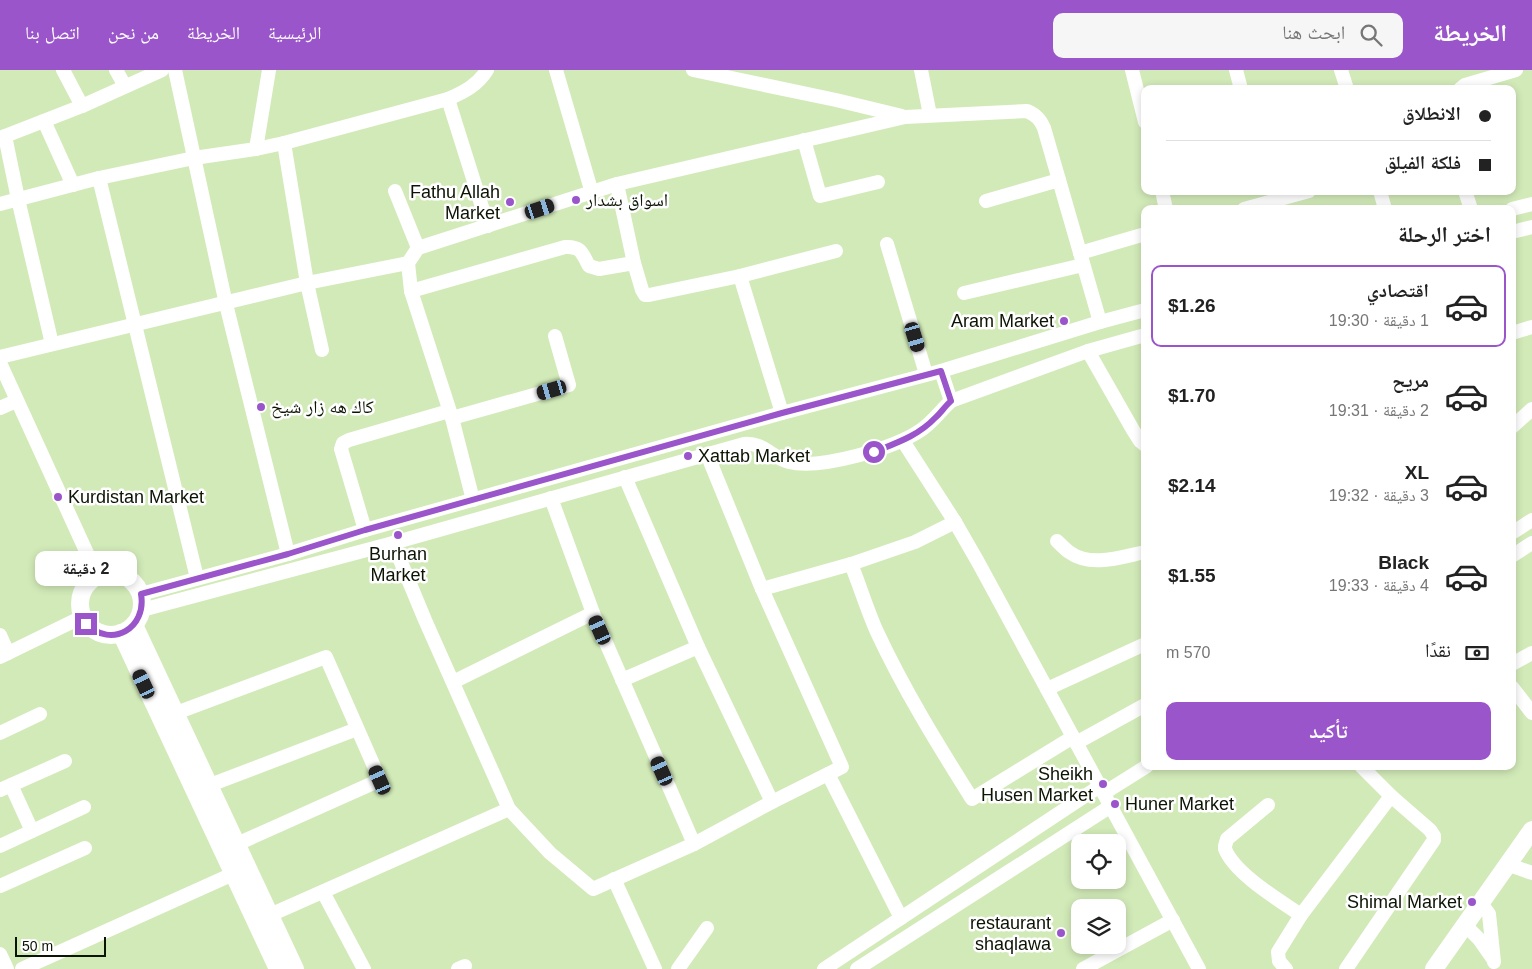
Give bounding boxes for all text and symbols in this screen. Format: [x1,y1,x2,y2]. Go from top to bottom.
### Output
search box [1053,13,1403,58]
text: الخريطة [1433,19,1507,46]
icon: search [1357,21,1385,49]
text: ابحث هنا [1282,22,1345,43]
text: اتصل بنا [25,23,80,43]
text: من نحن [108,23,159,43]
text: الخريطة [187,23,240,43]
text: الرئيسية [268,23,321,43]
text: الانطلاق [1402,103,1461,124]
text: فلكة الفيلق [1384,152,1461,173]
place label: Fathu Allah Market [410,182,500,223]
place label: اسواق بشدار [585,190,668,211]
marker: اسواق بشدار [570,194,582,206]
marker: Fathu Allah Market [504,196,516,208]
car [523,197,556,221]
text: اختر الرحلة [1398,222,1491,247]
text: اقتصادي [1367,280,1429,301]
icon: car [1444,284,1489,329]
text: $1.26 [1168,295,1216,316]
place label: Aram Market [951,311,1054,331]
text: 1 دقيقة · 19:30 [1329,312,1429,329]
marker: Aram Market [1058,315,1070,327]
car [903,320,926,354]
text: مريح [1392,370,1429,391]
icon: car [1444,374,1489,419]
car [535,379,568,401]
text: $1.70 [1168,385,1216,406]
place label: كاك هه زار شيخ [271,397,374,419]
marker: كاك هه زار شيخ [255,401,267,413]
text: 2 دقيقة · 19:31 [1329,402,1429,419]
route start [863,441,885,463]
place label: Xattab Market [698,446,810,466]
marker: Xattab Market [682,450,694,462]
text: XL [1405,462,1429,483]
icon: car [1444,464,1489,509]
text: $2.14 [1168,475,1216,496]
place label: Kurdistan Market [68,487,204,507]
text: 3 دقيقة · 19:32 [1329,487,1429,504]
marker: Kurdistan Market [52,491,64,503]
marker: Burhan Market [392,529,404,541]
place label: Burhan Market [369,544,427,585]
callout: 2 دقيقة [35,552,137,586]
text: Black [1378,552,1429,573]
icon: car [1444,554,1489,599]
text: 2 دقيقة [63,560,109,577]
text: $1.55 [1168,565,1216,586]
text: 4 دقيقة · 19:33 [1329,577,1429,594]
route end [75,613,97,635]
car [587,613,612,647]
icon: cash [1463,639,1491,667]
text: نقدًا [1425,640,1451,661]
text: 570 m [1166,644,1210,661]
car [130,667,157,701]
button: تأكيد [1166,702,1491,760]
car [649,754,674,788]
car [367,763,392,797]
place label: Sheikh Husen Market [981,764,1093,805]
marker: Sheikh Husen Market [1097,778,1109,790]
place label: Huner Market [1125,794,1234,814]
marker: Huner Market [1109,798,1121,810]
map controls [1071,834,1126,954]
button: locate [1071,834,1126,889]
place label: Shimal Market [1347,892,1462,912]
marker: Shimal Market [1466,896,1478,908]
button: layers [1071,899,1126,954]
place label: restaurant shaqlawa [970,913,1052,954]
marker: restaurant shaqlawa [1055,927,1067,939]
scale bar [15,934,106,957]
text: 50 m [22,938,53,954]

